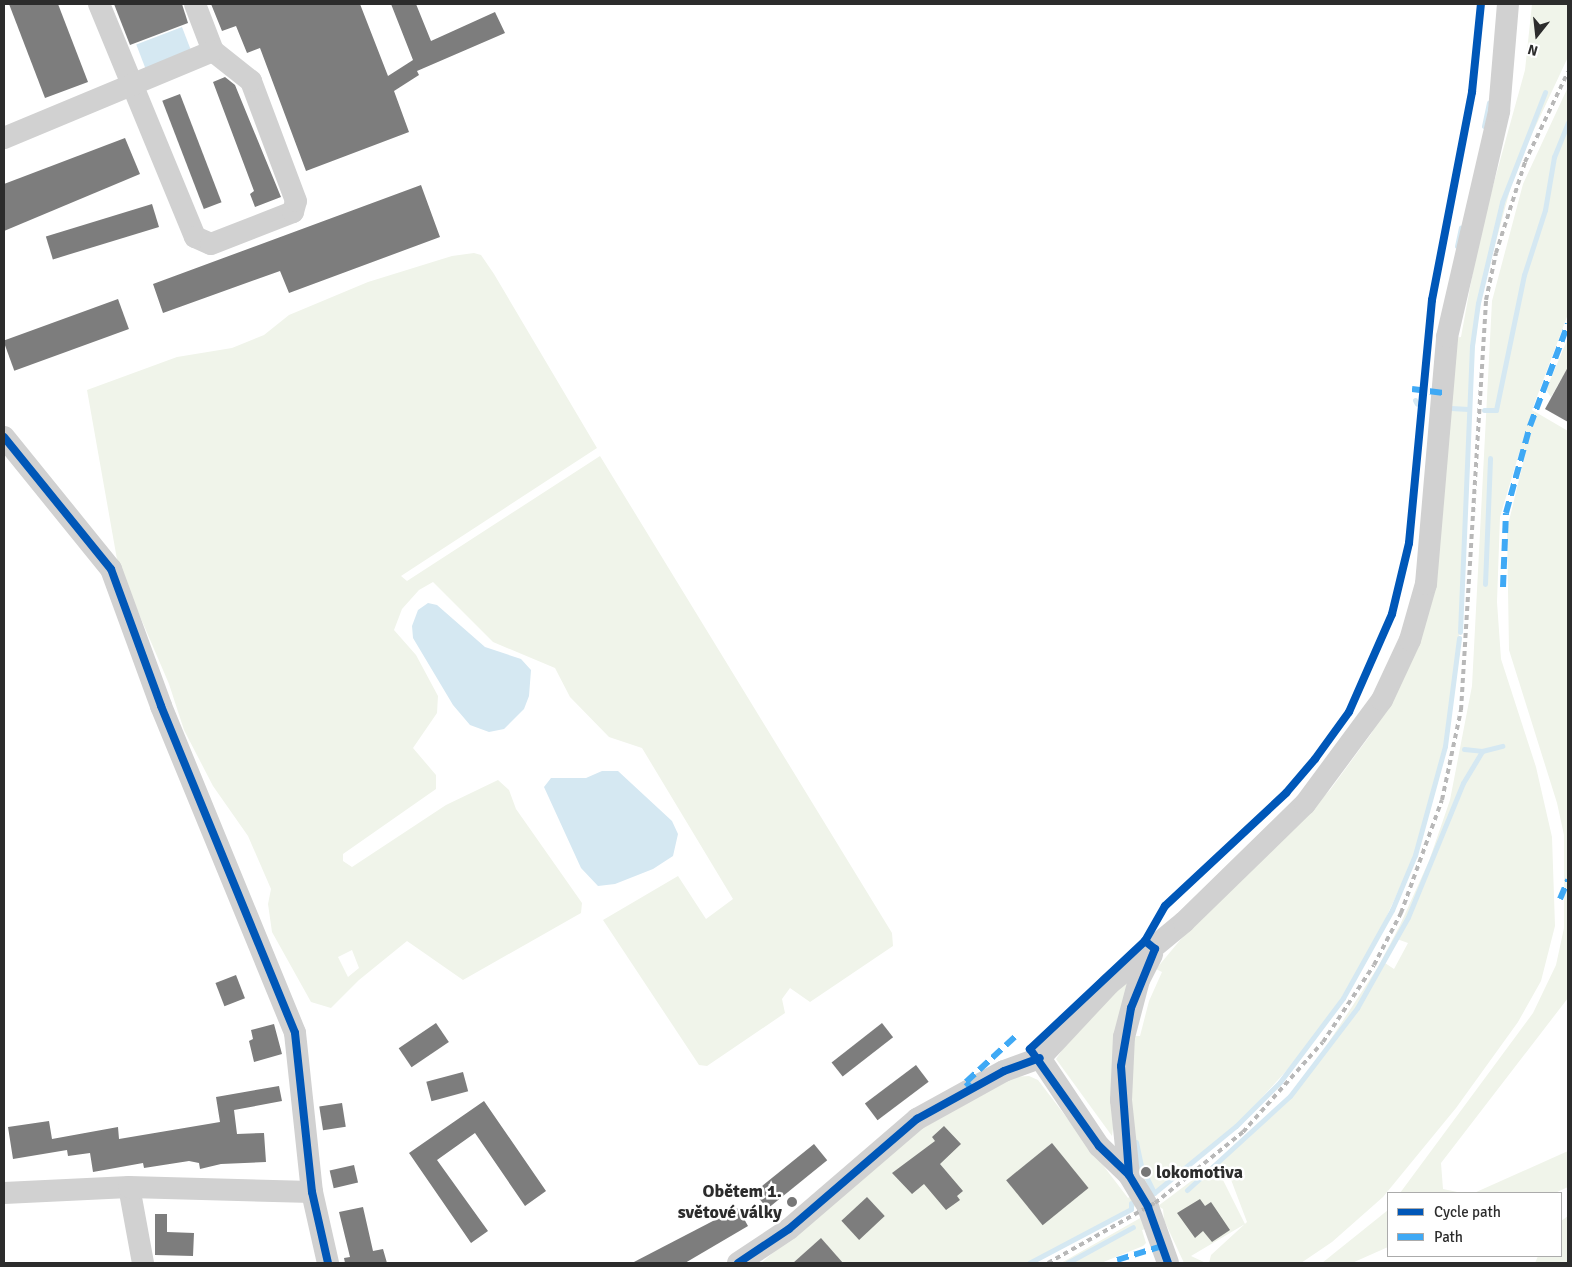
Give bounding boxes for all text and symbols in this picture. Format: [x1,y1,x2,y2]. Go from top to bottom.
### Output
north arrow [1512,10,1562,60]
text: N [1526,40,1540,59]
place label: lokomotiva [1156,1161,1243,1183]
marker: lokomotiva [1140,1166,1152,1178]
place label: Obětem 1. světové války [678,1181,782,1224]
legend [1387,1192,1562,1257]
marker: Obětem 1. světové války [786,1196,798,1208]
text: Cycle path [1434,1203,1501,1221]
text: Path [1434,1228,1463,1246]

